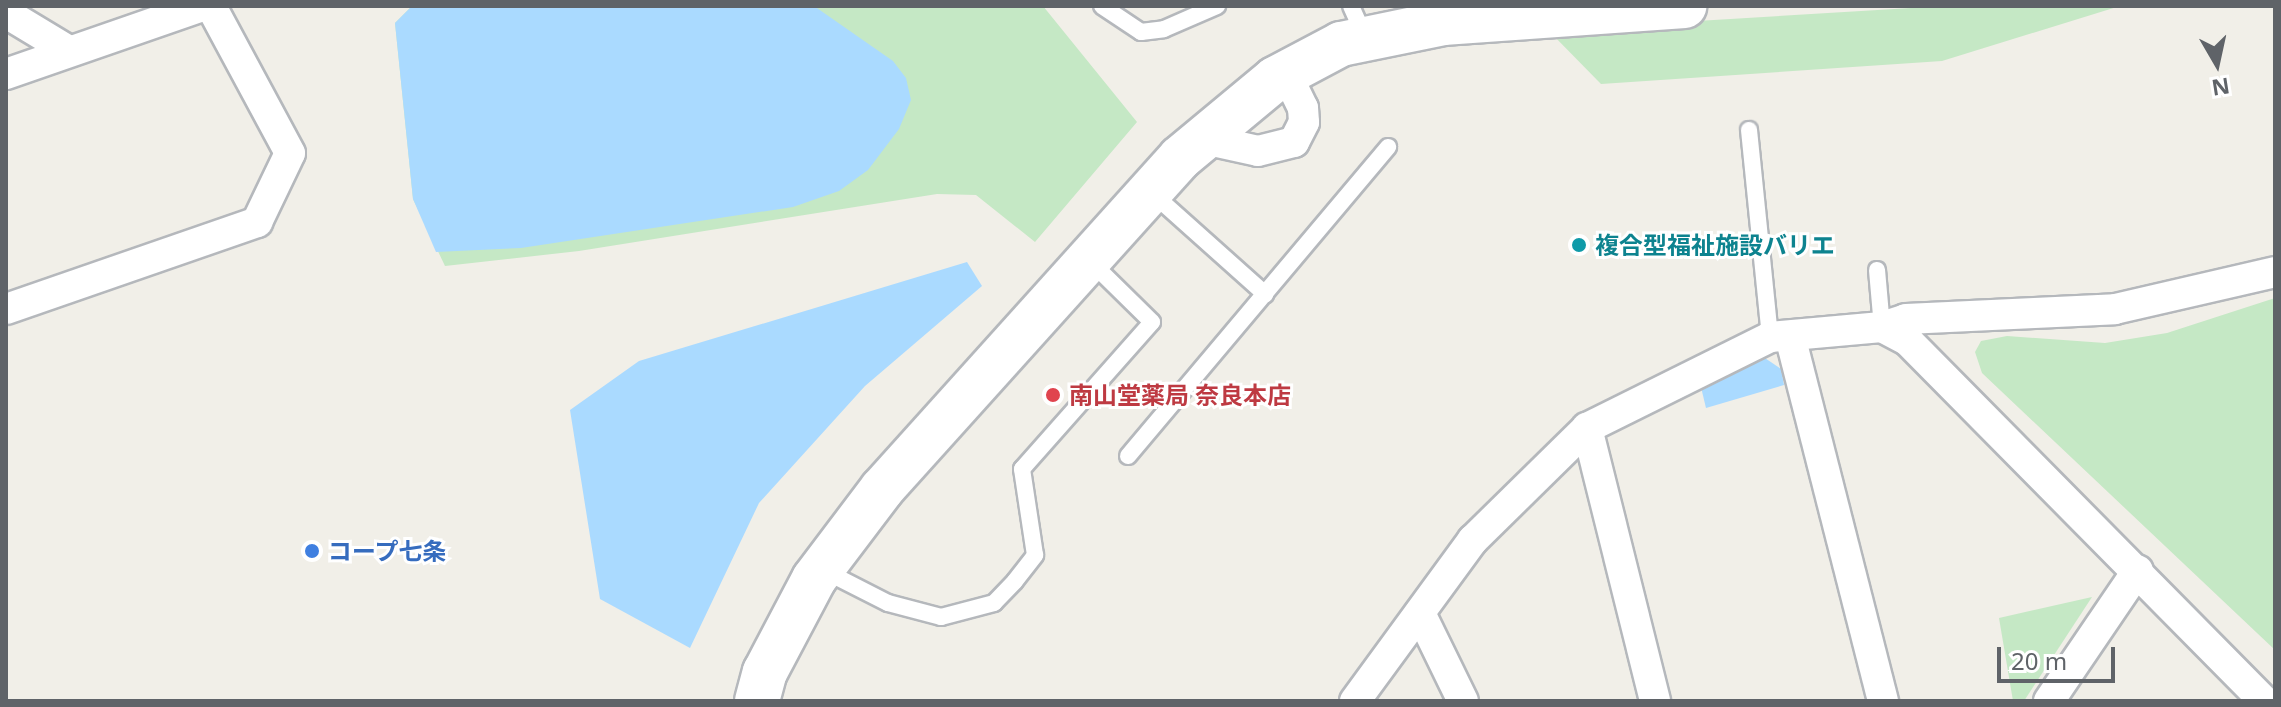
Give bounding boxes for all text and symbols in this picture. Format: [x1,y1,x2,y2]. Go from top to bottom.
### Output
north arrow [2177,24,2257,104]
text: N [2210,71,2232,104]
place label: 複合型福祉施設バリエ [1595,231,1835,259]
marker: 複合型福祉施設バリエ [1570,236,1588,254]
place label: 南山堂薬局 奈良本店 [1069,381,1291,409]
marker: 南山堂薬局 奈良本店 [1044,386,1062,404]
place label: コープ七条 [328,537,448,565]
marker: コープ七条 [303,542,321,560]
scale bar [2001,631,2119,681]
text: 20 m [2011,644,2067,677]

